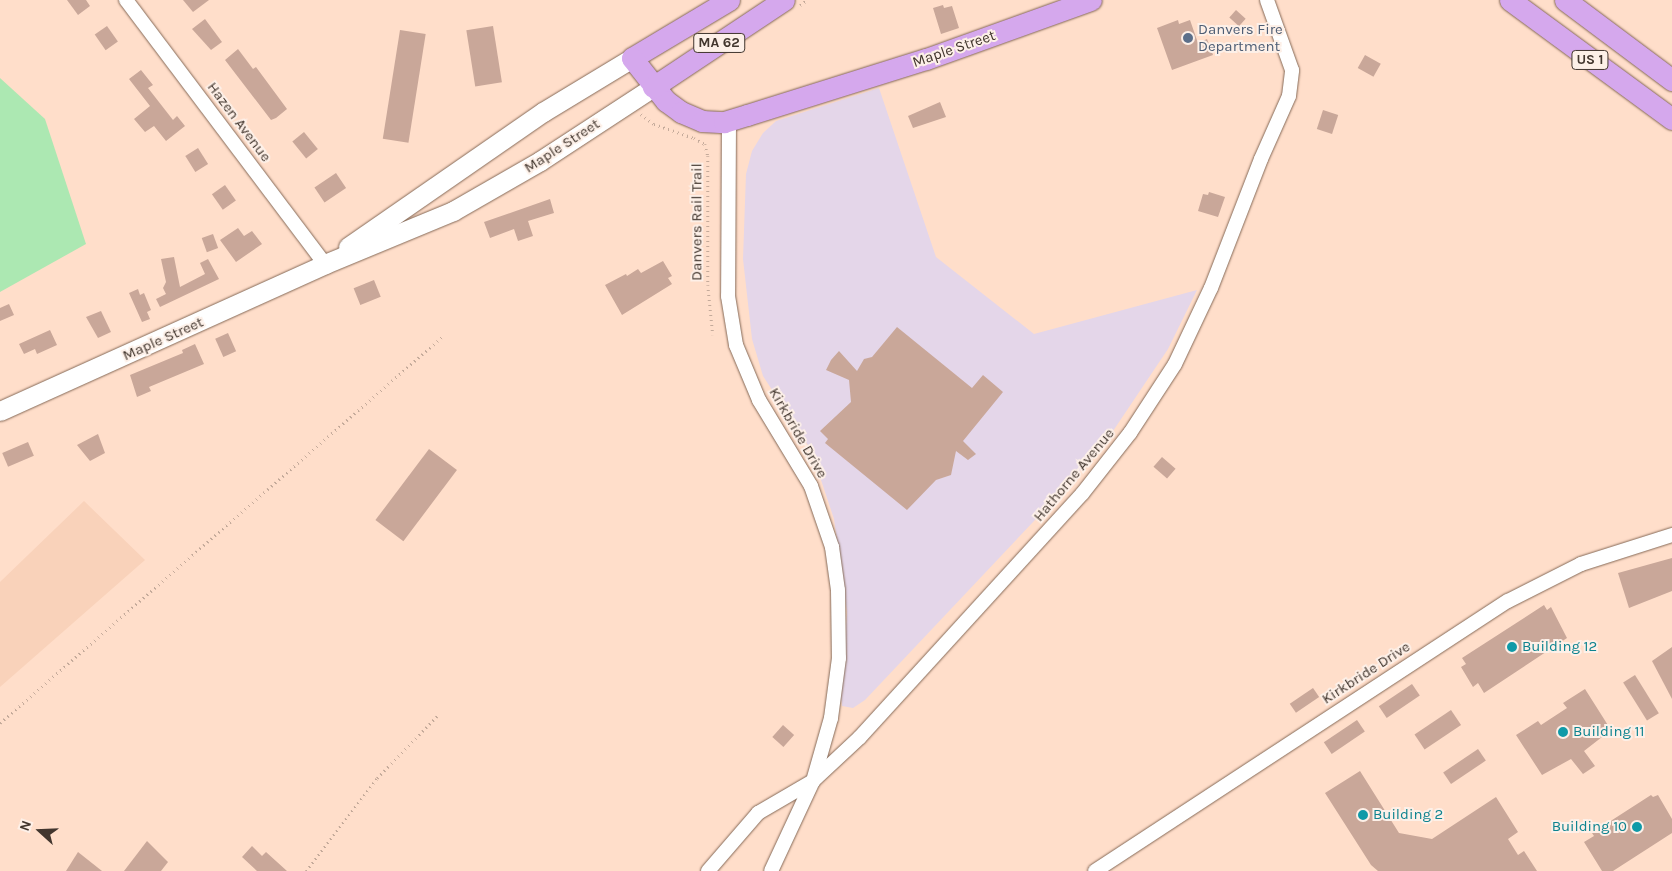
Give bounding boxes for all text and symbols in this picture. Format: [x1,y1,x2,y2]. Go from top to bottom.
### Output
place label: Danvers Fire Department [1198,20,1283,55]
street label: Maple Street [910,26,998,72]
road number: MA 62 [693,32,745,54]
marker: Danvers Fire Department [1182,32,1194,44]
road number: US 1 [1571,48,1609,72]
street label: Hazen Avenue [203,79,275,165]
street label: Maple Street [521,115,603,177]
street label: Danvers Rail Trail [688,163,706,281]
street label: Maple Street [120,313,206,365]
street label: Kirkbride Drive [765,385,831,481]
street label: Hathorne Avenue [1030,425,1118,525]
street label: Kirkbride Drive [1319,638,1413,708]
place label: Building 12 [1522,638,1597,656]
marker: Building 12 [1506,641,1518,653]
place label: Building 11 [1573,723,1644,741]
marker: Building 11 [1557,726,1569,738]
north arrow [15,806,65,856]
place label: Building 2 [1373,806,1443,824]
marker: Building 2 [1357,809,1369,821]
text: N [16,818,35,833]
place label: Building 10 [1552,818,1627,836]
marker: Building 10 [1631,821,1643,833]

